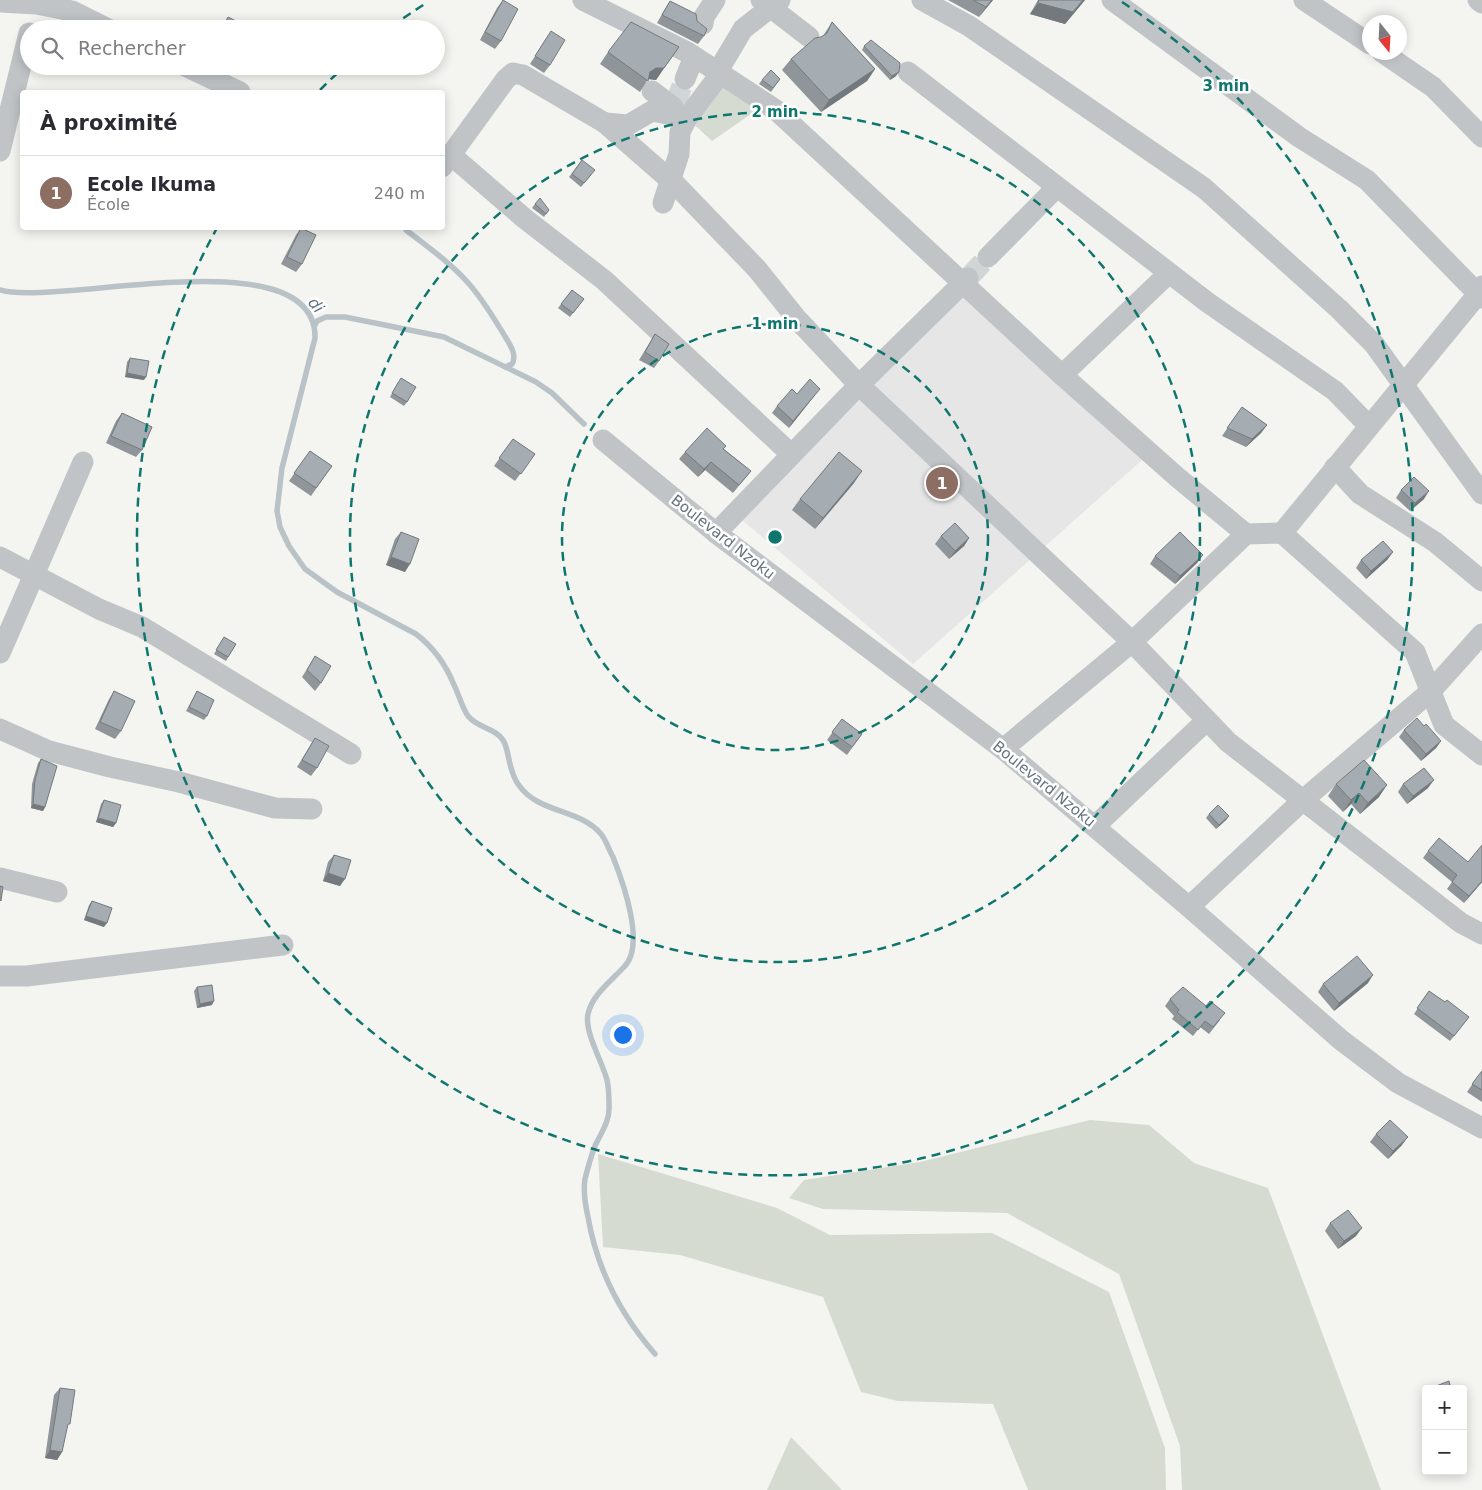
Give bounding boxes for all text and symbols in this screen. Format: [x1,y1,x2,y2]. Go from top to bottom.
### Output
north arrow [1362,15,1407,60]
search box [20,20,445,75]
icon: search [38,34,66,62]
text: Rechercher [78,37,186,59]
text: 3 min [1202,77,1250,95]
text: 2 min [751,103,799,121]
text: À proximité [40,111,177,135]
text: Ecole Ikuma [87,173,216,195]
text: 1 [50,184,62,203]
text: 240 m [374,184,425,203]
text: École [87,195,130,214]
water label: di [304,293,328,317]
text: 1 min [751,315,799,333]
pin: 1 [926,464,958,502]
street label: Boulevard Nzoku [668,491,778,583]
centre of rings [766,528,784,546]
street label: Boulevard Nzoku [989,737,1099,831]
your location [610,1022,636,1048]
map controls [1422,1385,1467,1475]
button: + [1422,1385,1467,1430]
button: − [1422,1430,1467,1475]

